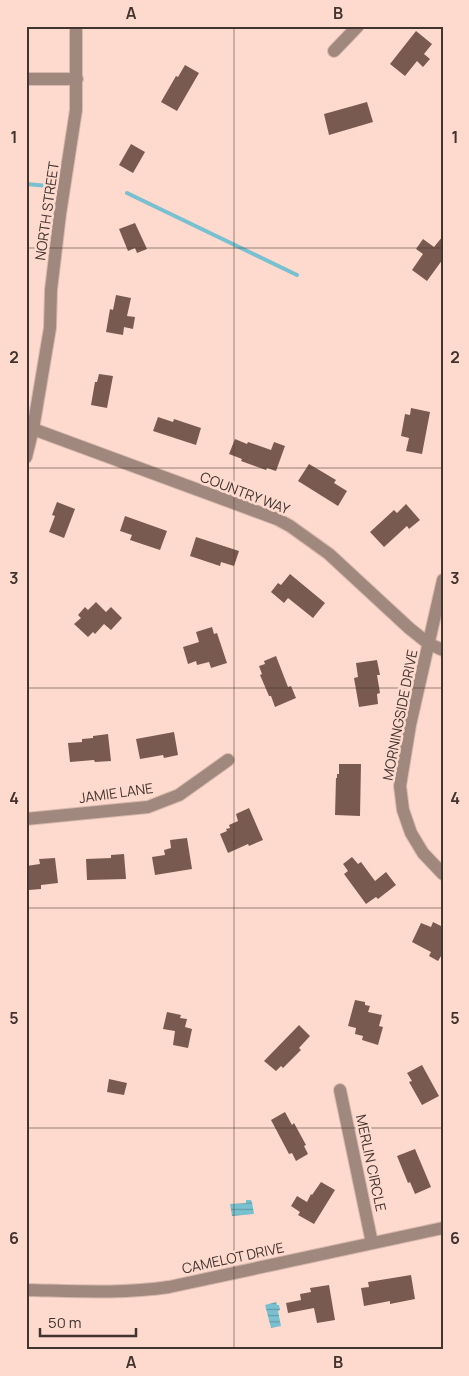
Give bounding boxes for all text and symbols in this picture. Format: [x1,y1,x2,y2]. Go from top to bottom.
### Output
text: A [126,2,137,24]
text: B [333,2,343,24]
text: 1 [10,126,18,148]
text: 1 [451,126,459,148]
street label: NORTH STREET [30,160,63,261]
text: 2 [9,346,19,368]
text: 2 [450,346,460,368]
street label: COUNTRY WAY [198,467,293,518]
text: 3 [9,567,19,589]
text: 3 [450,567,460,589]
street label: MORNINGSIDE DRIVE [377,648,422,782]
street label: JAMIE LANE [78,778,154,807]
text: 4 [9,787,19,809]
text: 4 [450,787,460,809]
text: 5 [9,1007,19,1029]
text: 5 [450,1007,460,1029]
street label: MERLIN CIRCLE [352,1113,391,1213]
text: 6 [9,1227,19,1249]
text: 6 [450,1227,460,1249]
street label: CAMELOT DRIVE [180,1237,286,1278]
scale bar [40,1306,136,1338]
text: 50 m [48,1312,82,1333]
text: A [126,1351,137,1373]
text: B [333,1351,343,1373]

